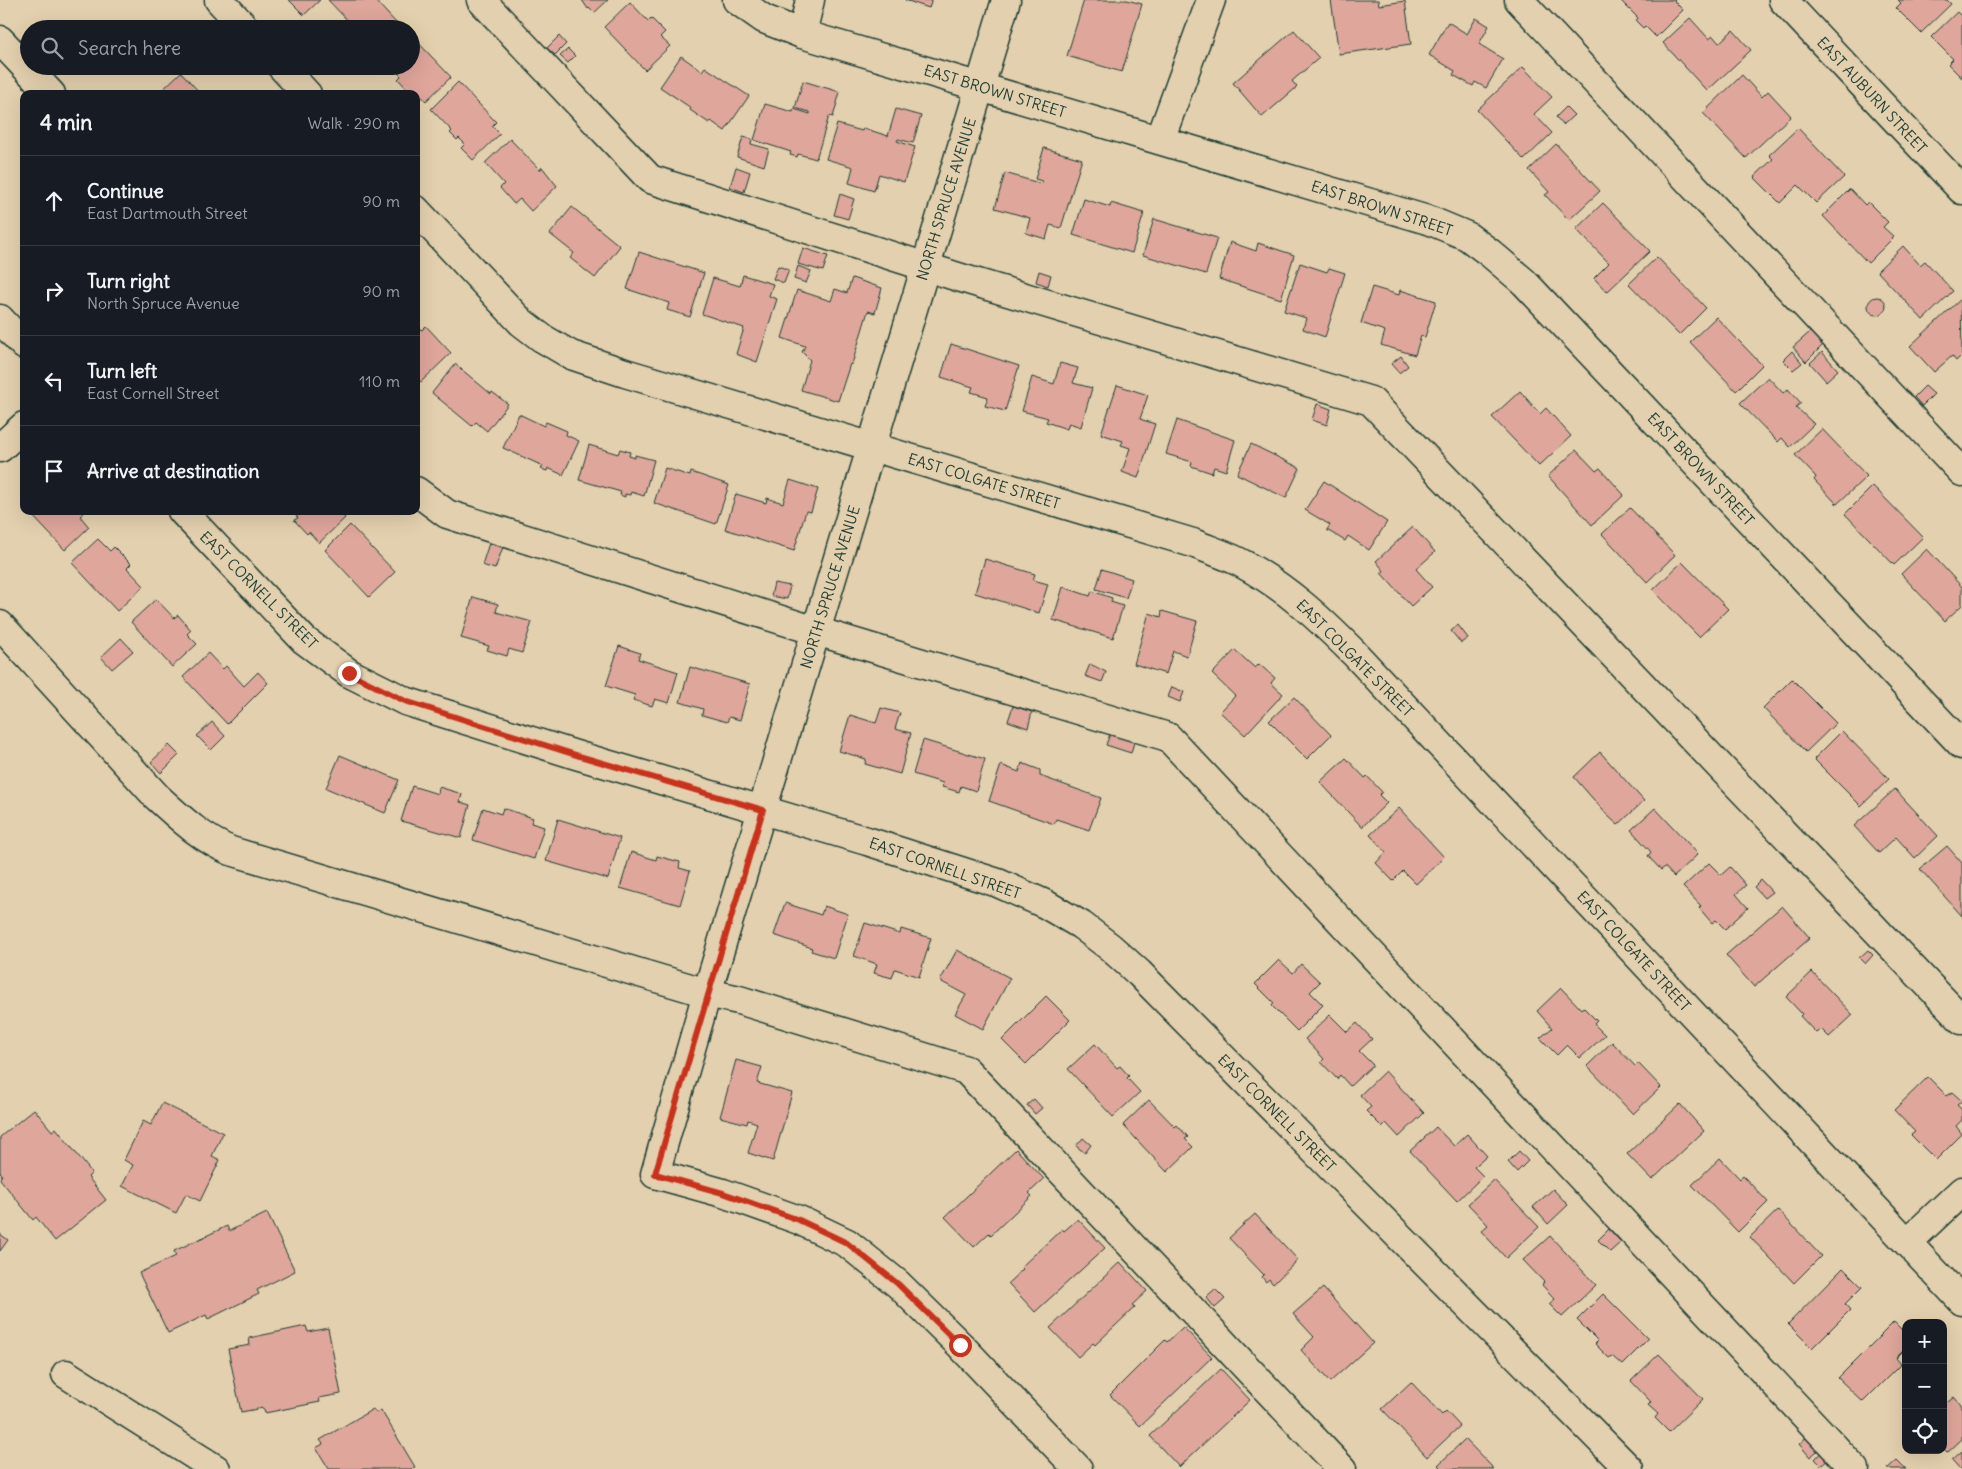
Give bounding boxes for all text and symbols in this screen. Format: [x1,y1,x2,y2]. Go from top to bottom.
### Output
search box [20,20,420,75]
street label: EAST AUBURN STREET [1813,33,1931,157]
icon: search [38,34,66,62]
text: Search here [78,36,181,60]
street label: EAST BROWN STREET [922,60,1069,122]
text: 4 min [40,109,92,136]
text: Walk · 290 m [308,113,400,133]
street label: NORTH SPRUCE AVENUE [912,115,980,283]
street label: EAST BROWN STREET [1309,176,1455,240]
text: Continue [87,179,164,203]
icon: ahead [40,187,68,215]
text: 90 m [362,191,400,211]
text: East Dartmouth Street [87,203,248,223]
text: Turn right [87,269,170,293]
icon: right [40,277,68,305]
text: 90 m [362,281,400,301]
text: North Spruce Avenue [87,293,240,313]
text: Turn left [87,359,157,383]
icon: left [40,367,68,395]
text: 110 m [359,371,400,391]
text: East Cornell Street [87,383,219,403]
street label: EAST BROWN STREET [1644,408,1758,530]
street label: EAST COLGATE STREET [906,449,1063,513]
icon: arrive [40,457,68,485]
text: Arrive at destination [87,459,260,483]
street label: NORTH SPRUCE AVENUE [796,503,864,671]
street label: EAST CORNELL STREET [196,527,322,653]
street label: EAST COLGATE STREET [1292,595,1418,721]
route end [338,662,361,685]
street label: EAST CORNELL STREET [867,833,1023,903]
street label: EAST COLGATE STREET [1573,887,1695,1015]
street label: EAST CORNELL STREET [1214,1050,1340,1176]
map controls [1902,1319,1947,1454]
button: + [1902,1319,1947,1364]
route start [949,1334,972,1357]
button: − [1902,1364,1947,1409]
button: locate [1902,1409,1947,1454]

